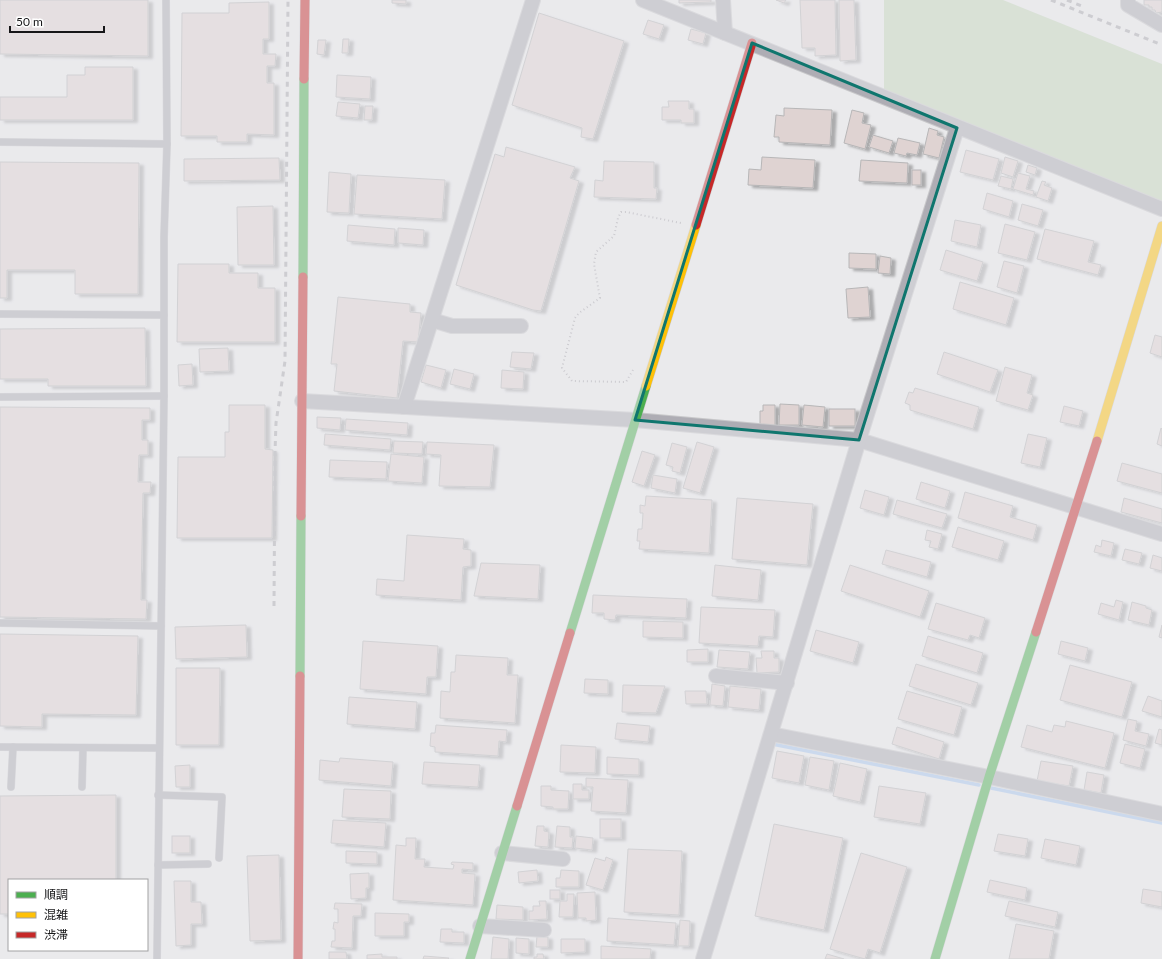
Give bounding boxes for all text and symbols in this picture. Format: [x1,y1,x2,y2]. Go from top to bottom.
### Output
scale bar [10,8,104,34]
text: 50 m [16,14,43,29]
legend [8,879,148,951]
text: 順調 [44,887,68,902]
text: 混雑 [44,907,68,922]
text: 渋滞 [44,927,68,942]

